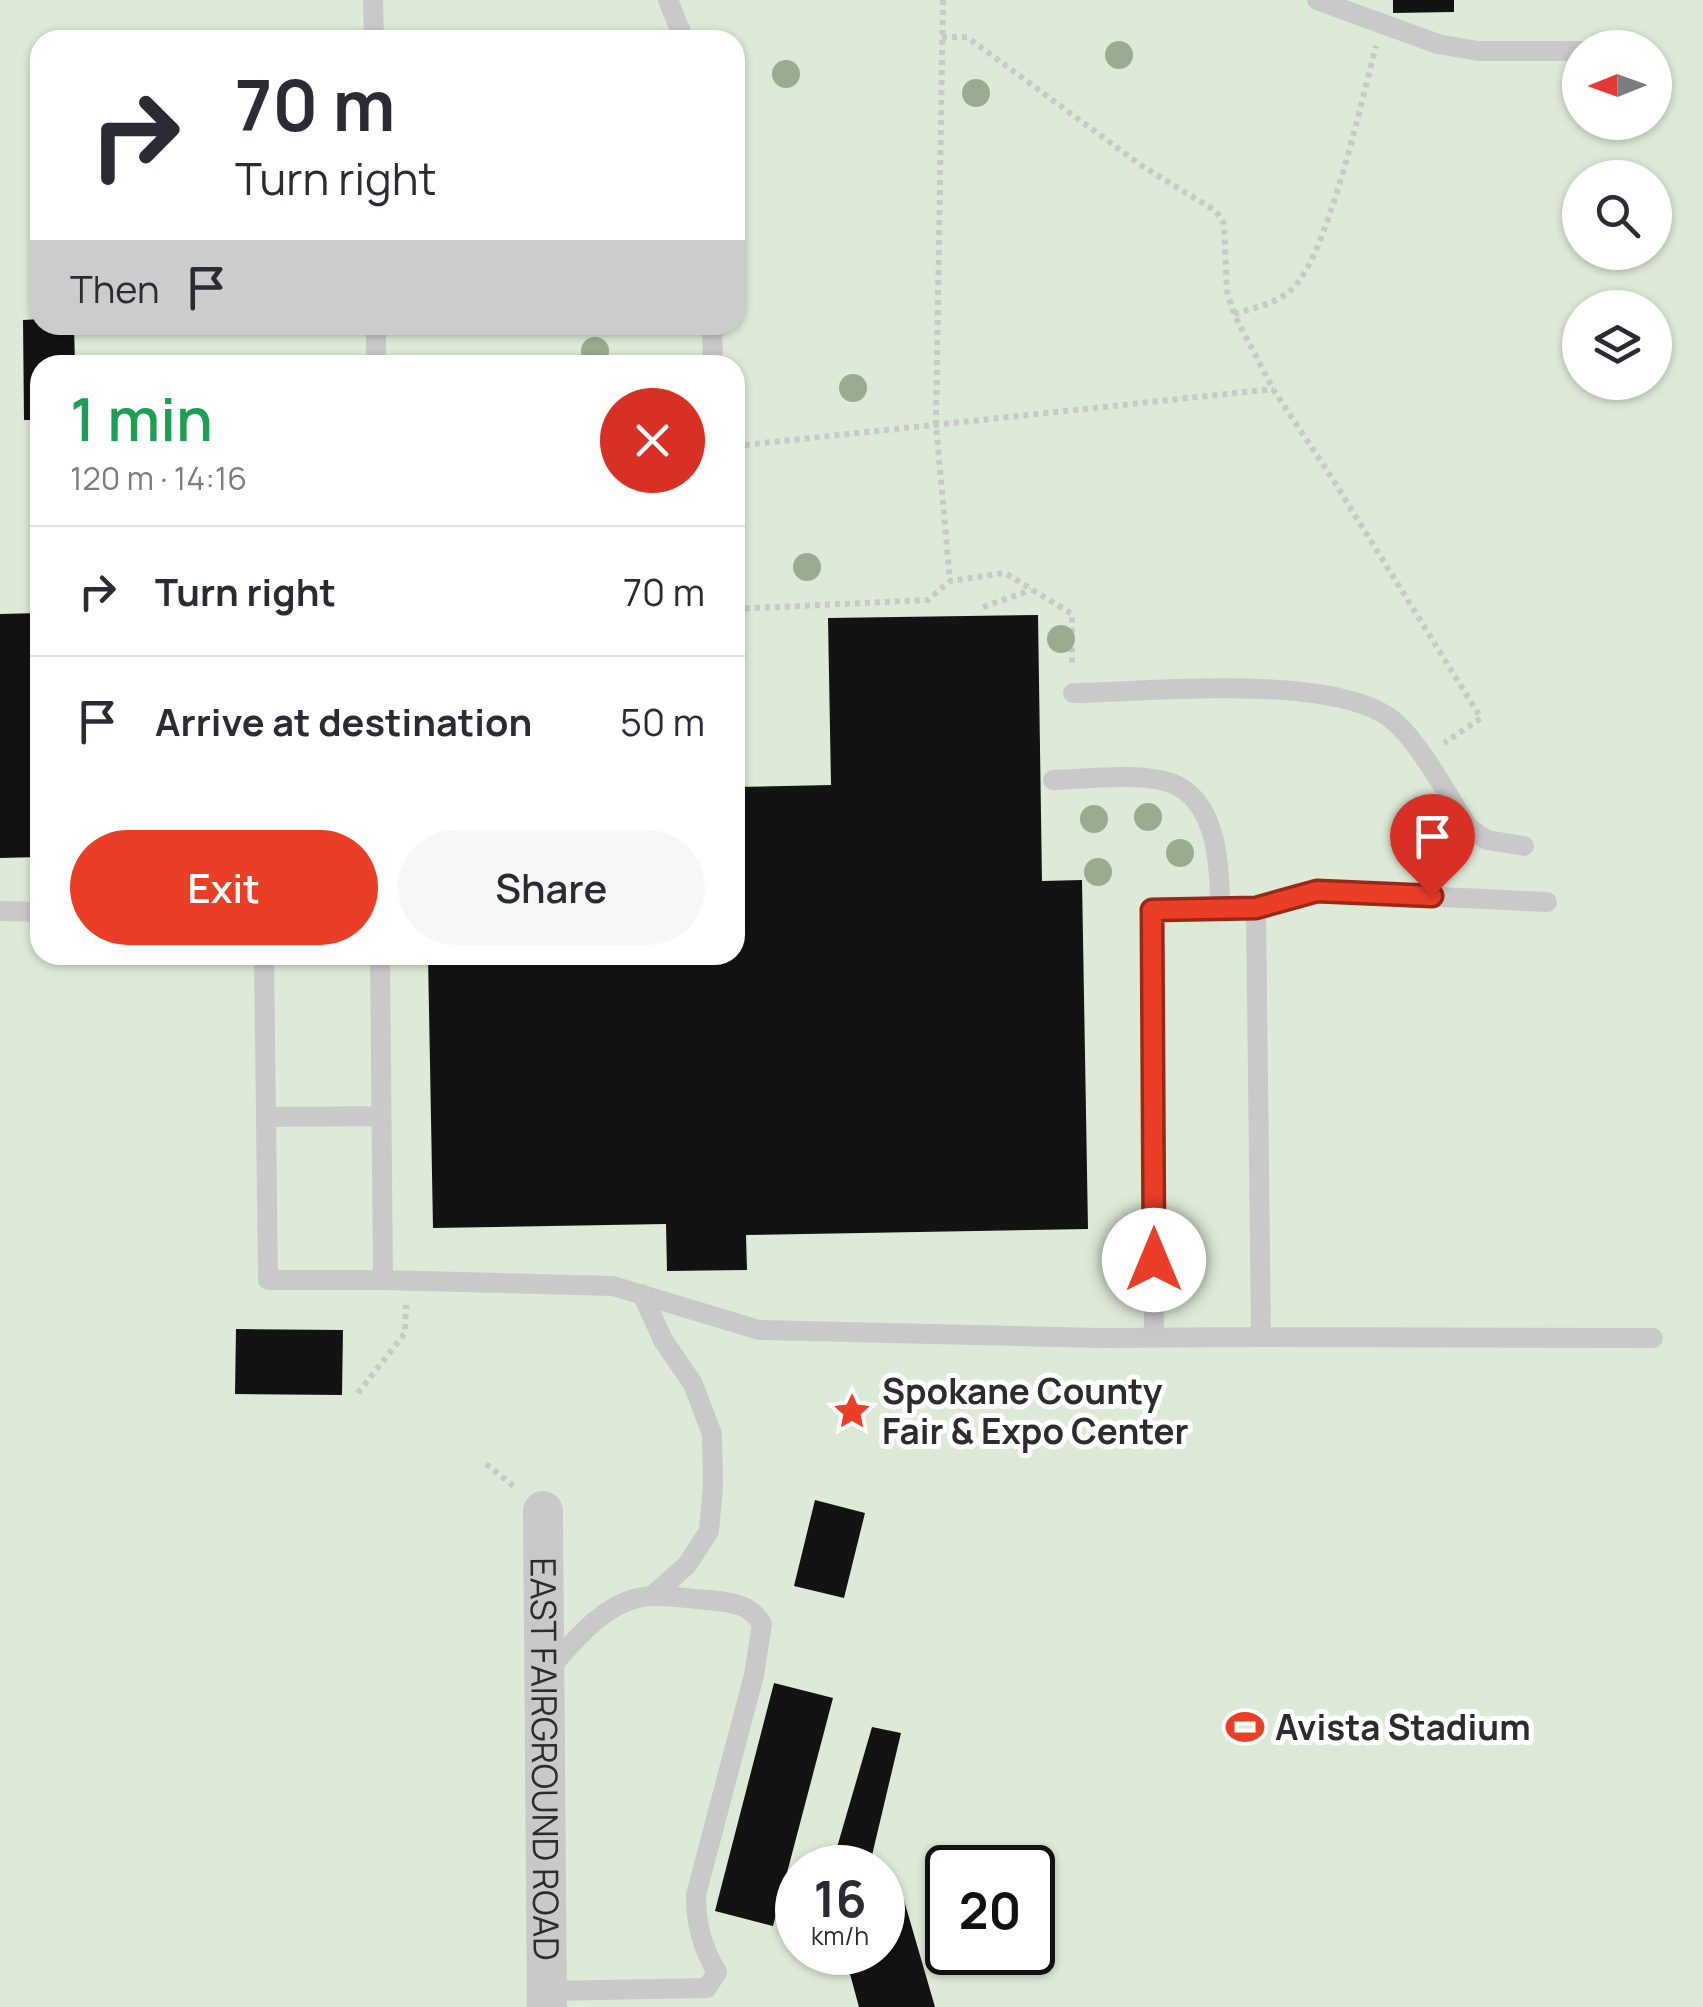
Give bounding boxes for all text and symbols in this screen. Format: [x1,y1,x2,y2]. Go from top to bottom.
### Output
north arrow [1562,30,1672,140]
map controls [1562,30,1672,400]
text: 70 m [235,56,395,152]
icon: right [70,70,200,200]
text: Turn right [235,147,436,209]
button: search [1562,160,1672,270]
icon: arrive [179,260,234,315]
text: Then [70,262,159,314]
button: layers [1562,290,1672,400]
text: 1 min [70,377,213,459]
button: close [600,388,705,493]
text: 120 m · 14:16 [70,456,247,500]
icon: right [70,564,125,619]
text: Turn right [155,565,336,617]
text: 70 m [623,565,705,617]
icon: arrive [70,694,125,749]
text: Arrive at destination [155,695,532,747]
text: 50 m [620,695,705,747]
pin [1390,794,1475,897]
icon: arrive [1405,809,1460,864]
button: Exit [70,830,378,945]
button: Share [398,830,705,945]
position arrow [1102,1208,1206,1312]
place label: Spokane County Fair & Expo Center [882,1367,1189,1455]
place icon: Spokane County Fair & Expo Center [831,1390,873,1432]
street label: EAST FAIRGROUND ROAD [519,1557,571,1961]
place label: Avista Stadium [1275,1703,1531,1751]
sports icon: Avista Stadium [1224,1706,1266,1748]
speed limit sign: 20 [925,1845,1055,1975]
text: 16 [814,1864,866,1932]
text: km/h [811,1918,869,1953]

